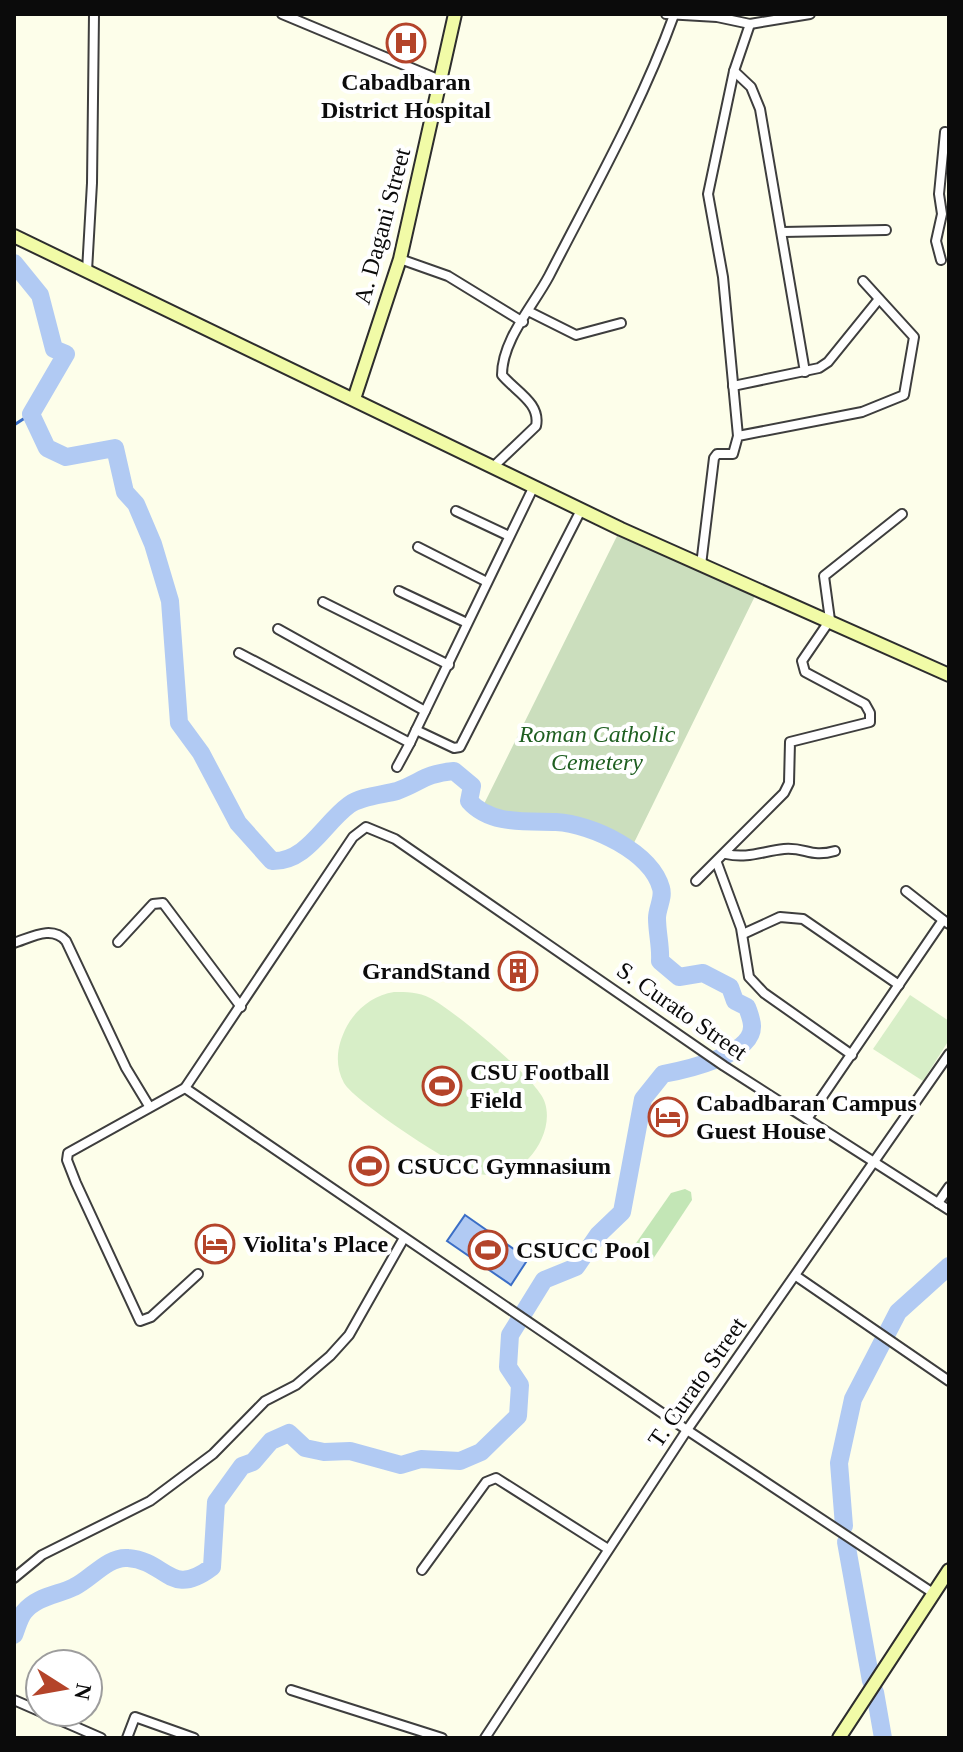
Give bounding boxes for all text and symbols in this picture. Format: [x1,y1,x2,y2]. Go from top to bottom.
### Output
hospital icon: Cabadbaran District Hospital [385,22,427,64]
place label: Cabadbaran District Hospital [321,69,491,123]
street label: A. Dagani Street [349,145,415,307]
park label: Roman Catholic Cemetery [518,721,676,775]
building icon: GrandStand [497,950,539,992]
street label: S. Curato Street [612,957,752,1066]
place label: GrandStand [362,958,491,984]
place label: CSU Football Field [470,1059,610,1113]
sports icon: CSU Football Field [421,1065,463,1107]
place label: Cabadbaran Campus Guest House [696,1090,917,1144]
hotel icon: Cabadbaran Campus Guest House [647,1096,689,1138]
sports icon: CSUCC Gymnasium [348,1145,390,1187]
place label: CSUCC Gymnasium [397,1153,611,1179]
hotel icon: Violita's Place [194,1223,236,1265]
sports icon: CSUCC Pool [467,1229,509,1271]
place label: Violita's Place [243,1231,388,1257]
place label: CSUCC Pool [516,1237,650,1263]
street label: T. Curato Street [643,1312,751,1452]
north arrow [24,1648,104,1728]
text: N [69,1682,97,1702]

